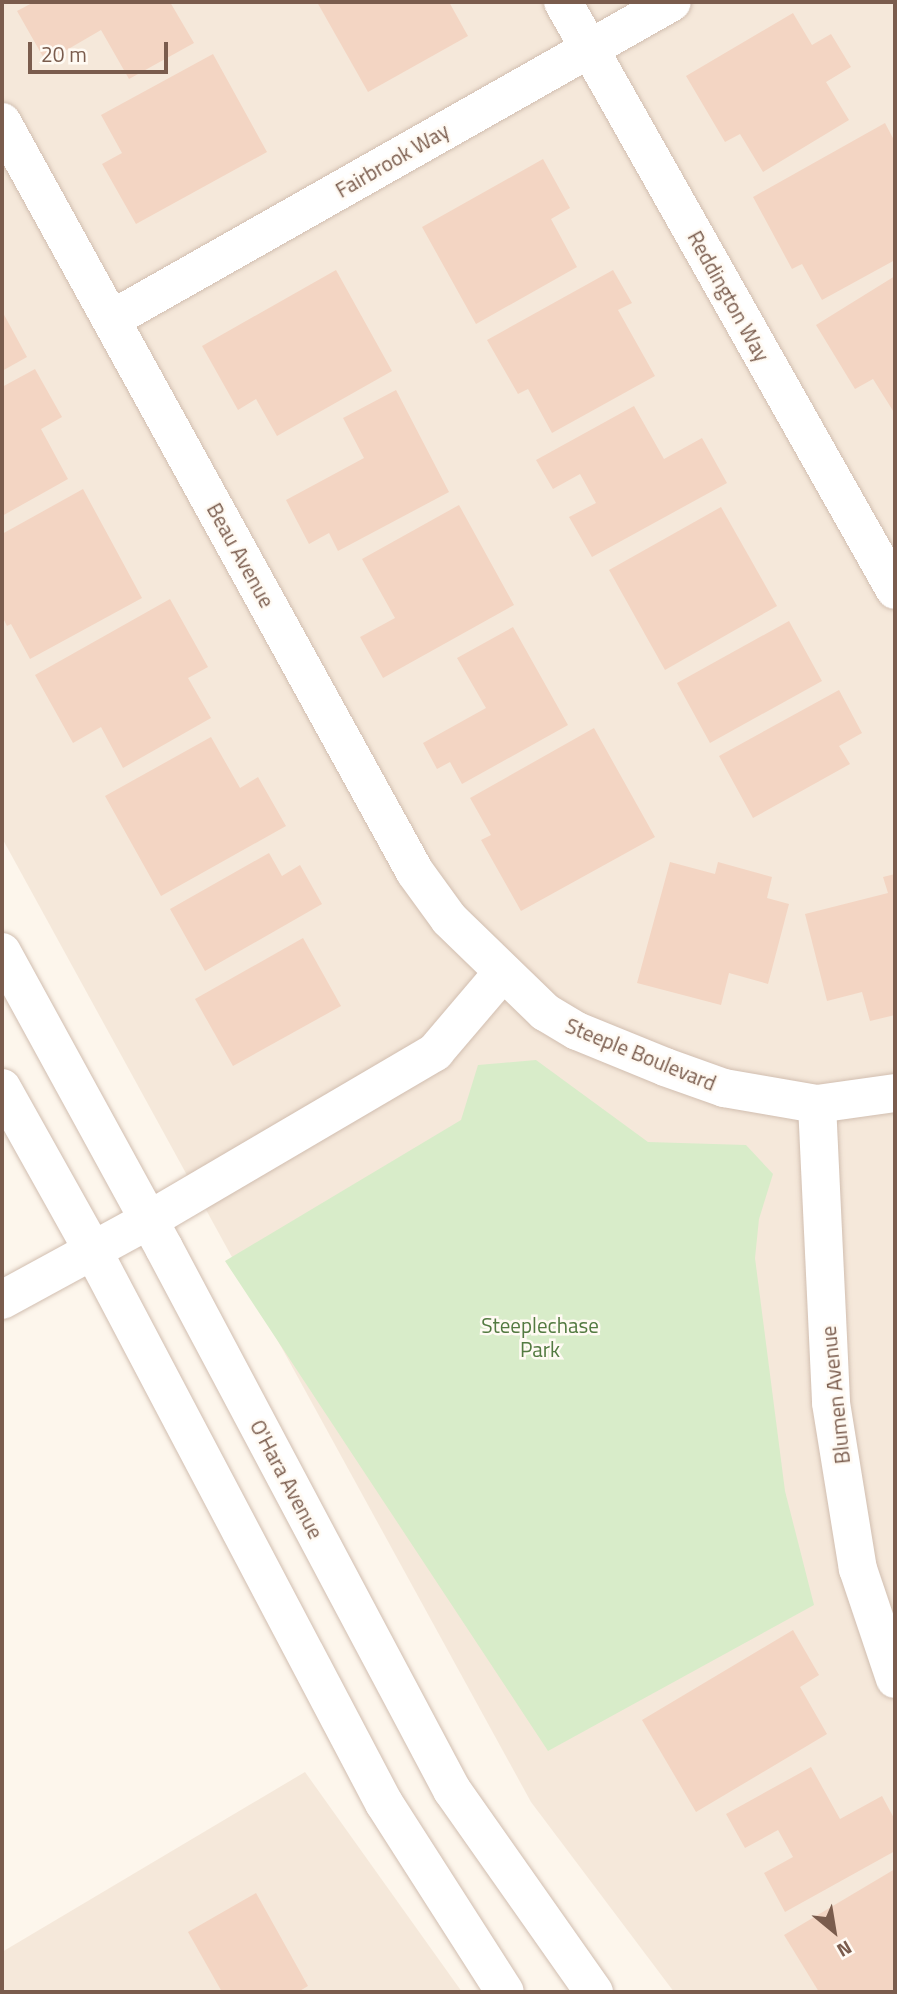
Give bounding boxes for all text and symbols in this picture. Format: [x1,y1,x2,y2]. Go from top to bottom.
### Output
scale bar [32,28,172,72]
text: 20 m [41,38,87,70]
street label: Fairbrook Way [331,117,453,203]
street label: Reddington Way [683,226,775,366]
street label: Beau Avenue [202,498,280,612]
street label: Steeple Boulevard [562,1012,720,1096]
park label: Steeplechase Park [481,1312,599,1362]
street label: Blumen Avenue [815,1325,855,1465]
street label: O'Hara Avenue [245,1415,329,1543]
north arrow [799,1896,869,1966]
text: N [832,1934,858,1965]

